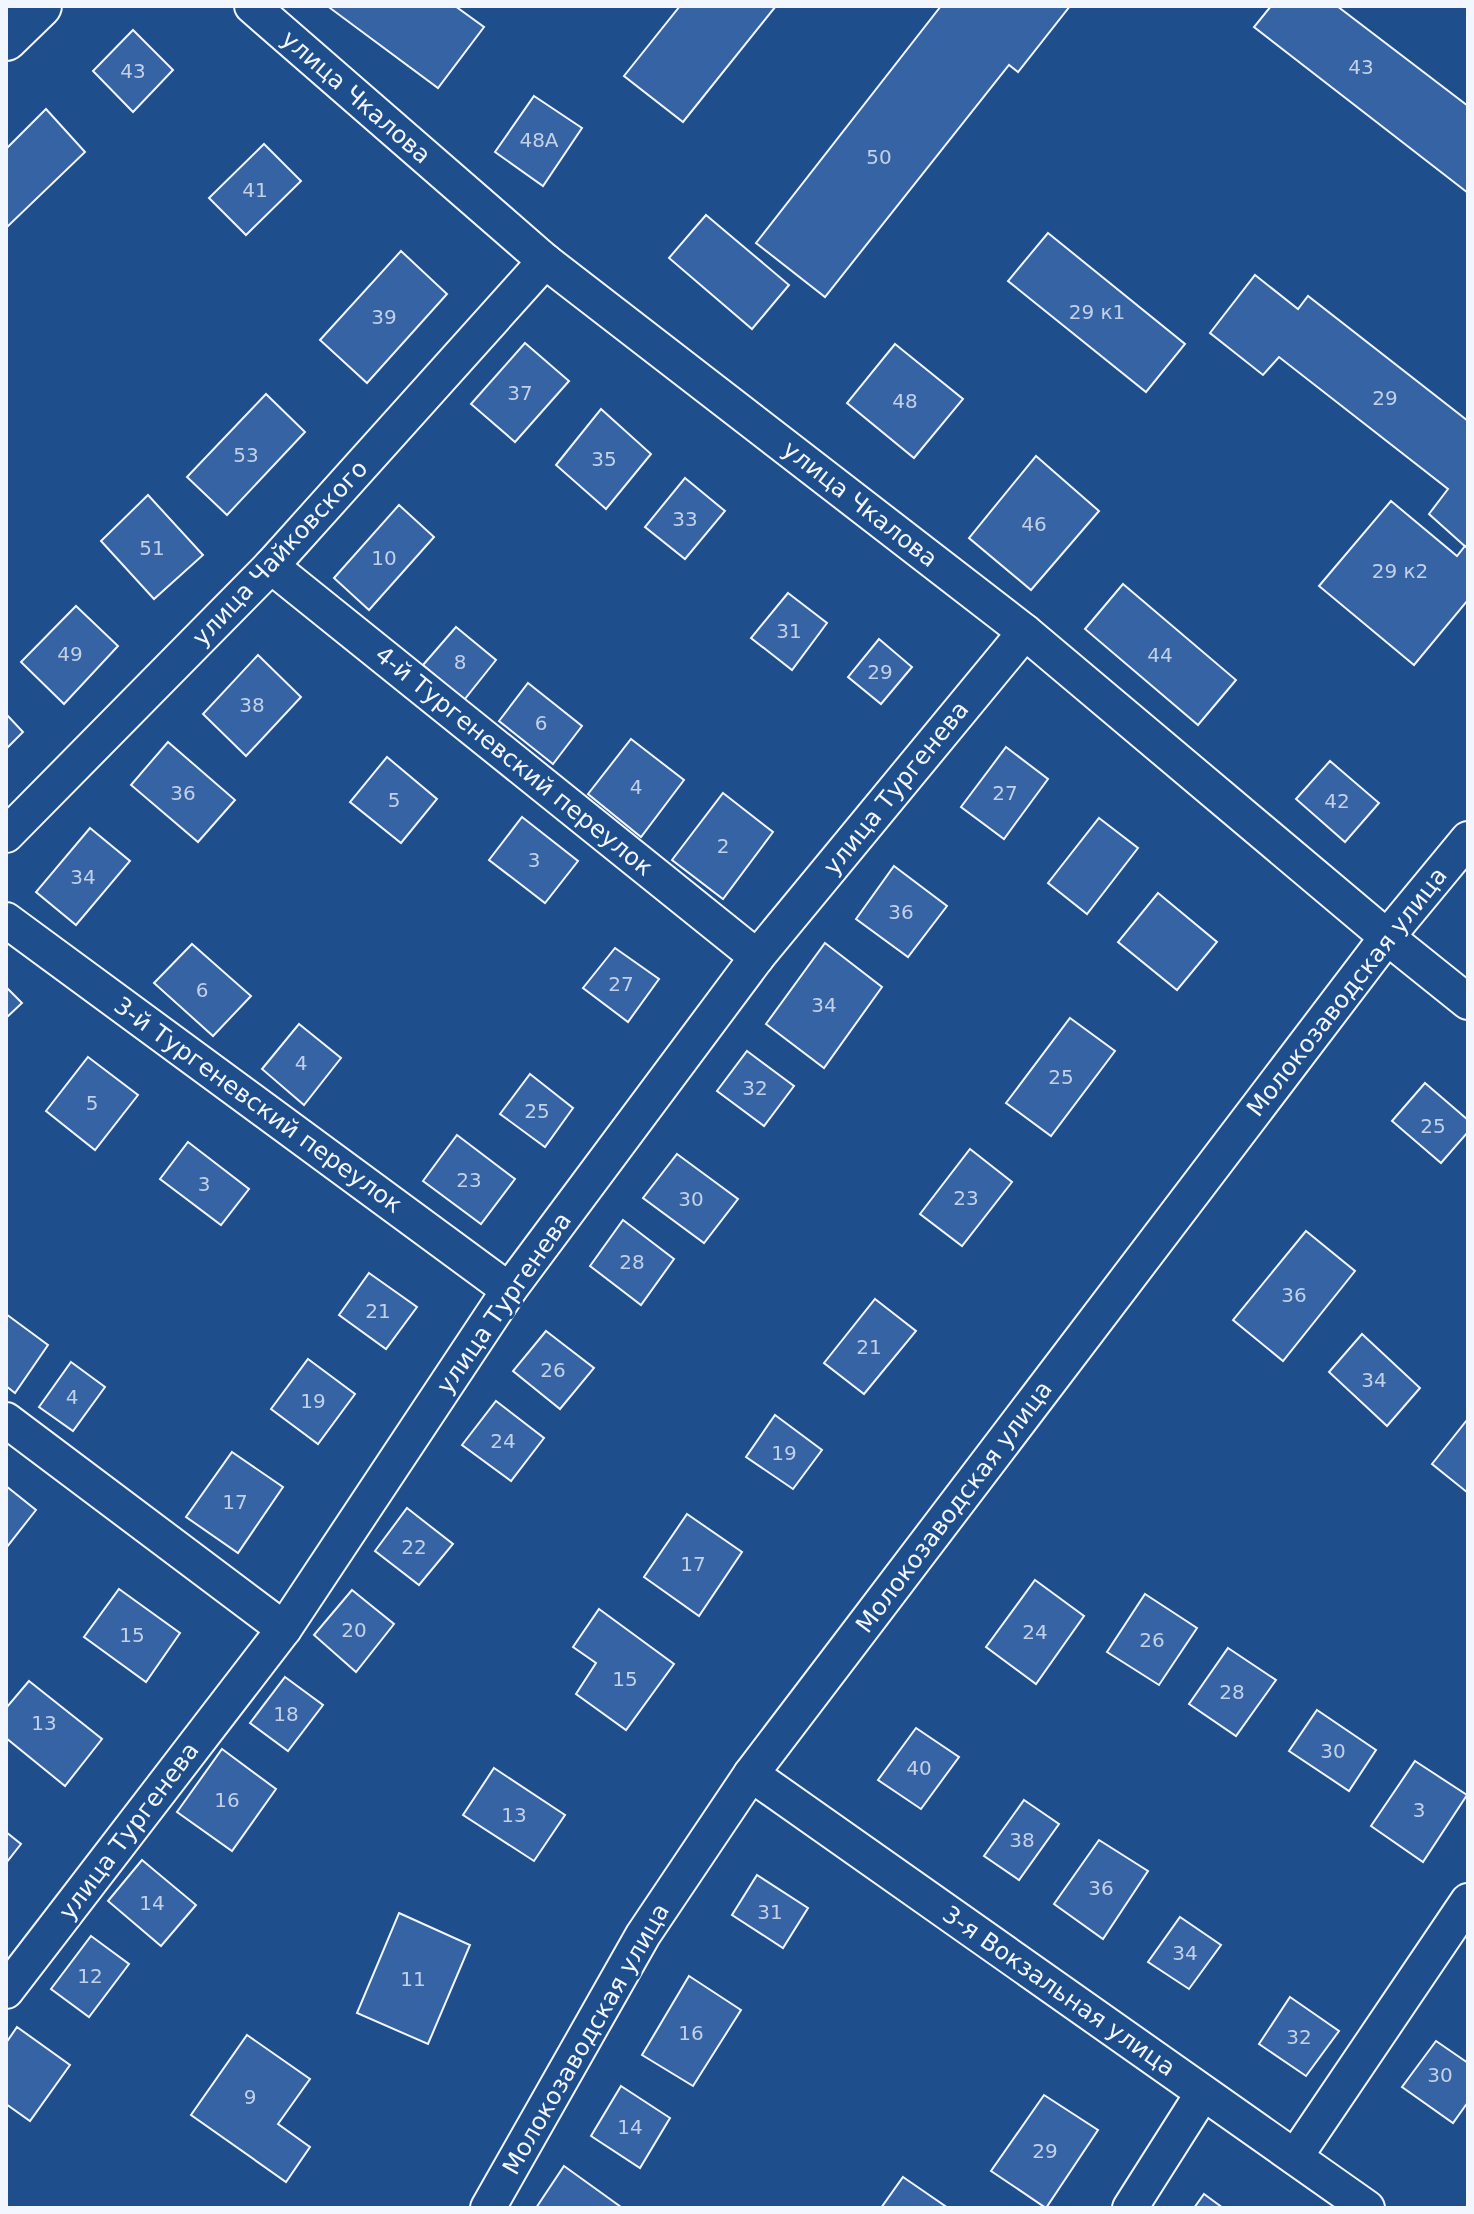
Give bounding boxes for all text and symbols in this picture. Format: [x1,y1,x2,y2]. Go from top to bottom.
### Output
street label: улица Чкалова [276,25,436,169]
house number: 43 [1348,55,1374,79]
house number: 43 [120,59,146,83]
house number: 48А [519,128,559,152]
house number: 50 [866,145,892,169]
house number: 41 [242,178,268,202]
house number: 29 к1 [1069,300,1125,324]
house number: 39 [371,305,397,329]
house number: 37 [507,381,533,405]
house number: 29 [1372,386,1398,410]
house number: 48 [892,389,918,413]
street label: улица Чкалова [777,435,943,573]
house number: 53 [233,443,259,467]
house number: 35 [591,447,617,471]
street label: улица Чайковского [187,454,373,652]
house number: 33 [672,507,698,531]
house number: 46 [1021,512,1047,536]
house number: 51 [139,536,165,560]
house number: 10 [371,546,397,570]
house number: 29 к2 [1372,559,1428,583]
house number: 31 [776,619,802,643]
street label: 4-й Тургеневский переулок [369,640,659,882]
house number: 49 [57,642,83,666]
house number: 44 [1147,643,1173,667]
house number: 8 [454,650,466,674]
house number: 29 [867,660,893,684]
house number: 38 [239,693,265,717]
street label: улица Тургенева [818,696,974,880]
house number: 6 [535,711,547,735]
house number: 4 [630,775,642,799]
house number: 36 [170,781,196,805]
house number: 27 [992,781,1018,805]
house number: 5 [388,788,400,812]
house number: 42 [1324,789,1350,813]
house number: 2 [717,834,729,858]
house number: 3 [528,848,540,872]
street label: Молокозаводская улица [1241,862,1453,1122]
house number: 34 [70,865,96,889]
house number: 36 [888,900,914,924]
house number: 27 [608,972,634,996]
house number: 6 [196,978,208,1002]
street label: 3-й Тургеневский переулок [108,991,408,1219]
house number: 34 [811,993,837,1017]
house number: 4 [295,1051,307,1075]
house number: 25 [1048,1065,1074,1089]
house number: 32 [742,1076,768,1100]
house number: 5 [86,1091,98,1115]
house number: 25 [524,1099,550,1123]
house number: 25 [1420,1114,1446,1138]
house number: 23 [456,1168,482,1192]
house number: 3 [198,1172,210,1196]
house number: 23 [953,1186,979,1210]
house number: 30 [678,1187,704,1211]
street label: улица Тургенева [431,1207,577,1399]
house number: 28 [619,1250,645,1274]
house number: 36 [1281,1283,1307,1307]
house number: 21 [365,1299,391,1323]
house number: 21 [856,1335,882,1359]
house number: 26 [540,1358,566,1382]
house number: 34 [1361,1368,1387,1392]
street label: Молокозаводская улица [850,1376,1058,1638]
house number: 4 [66,1385,78,1409]
house number: 19 [300,1389,326,1413]
house number: 24 [490,1429,516,1453]
house number: 19 [771,1441,797,1465]
house number: 17 [222,1490,248,1514]
house number: 22 [401,1535,427,1559]
house number: 17 [680,1552,706,1576]
house number: 20 [341,1618,367,1642]
house number: 24 [1022,1620,1048,1644]
house number: 15 [119,1623,145,1647]
house number: 26 [1139,1628,1165,1652]
house number: 15 [612,1667,638,1691]
house number: 28 [1219,1680,1245,1704]
house number: 18 [273,1702,299,1726]
house number: 13 [31,1711,57,1735]
street label: улица Тургенева [53,1737,205,1925]
house number: 30 [1320,1739,1346,1763]
house number: 40 [906,1756,932,1780]
house number: 16 [214,1788,240,1812]
house number: 3 [1413,1798,1425,1822]
house number: 13 [501,1803,527,1827]
house number: 38 [1009,1828,1035,1852]
house number: 36 [1088,1876,1114,1900]
house number: 14 [139,1891,165,1915]
street label: Молокозаводская улица [497,1899,675,2179]
house number: 31 [757,1900,783,1924]
street label: 3-я Вокзальная улица [937,1900,1181,2082]
house number: 34 [1172,1941,1198,1965]
house number: 12 [77,1964,103,1988]
house number: 11 [400,1967,426,1991]
house number: 16 [678,2021,704,2045]
house number: 32 [1286,2025,1312,2049]
house number: 30 [1427,2063,1453,2087]
house number: 9 [244,2085,256,2109]
house number: 14 [617,2115,643,2139]
house number: 29 [1032,2139,1058,2163]

